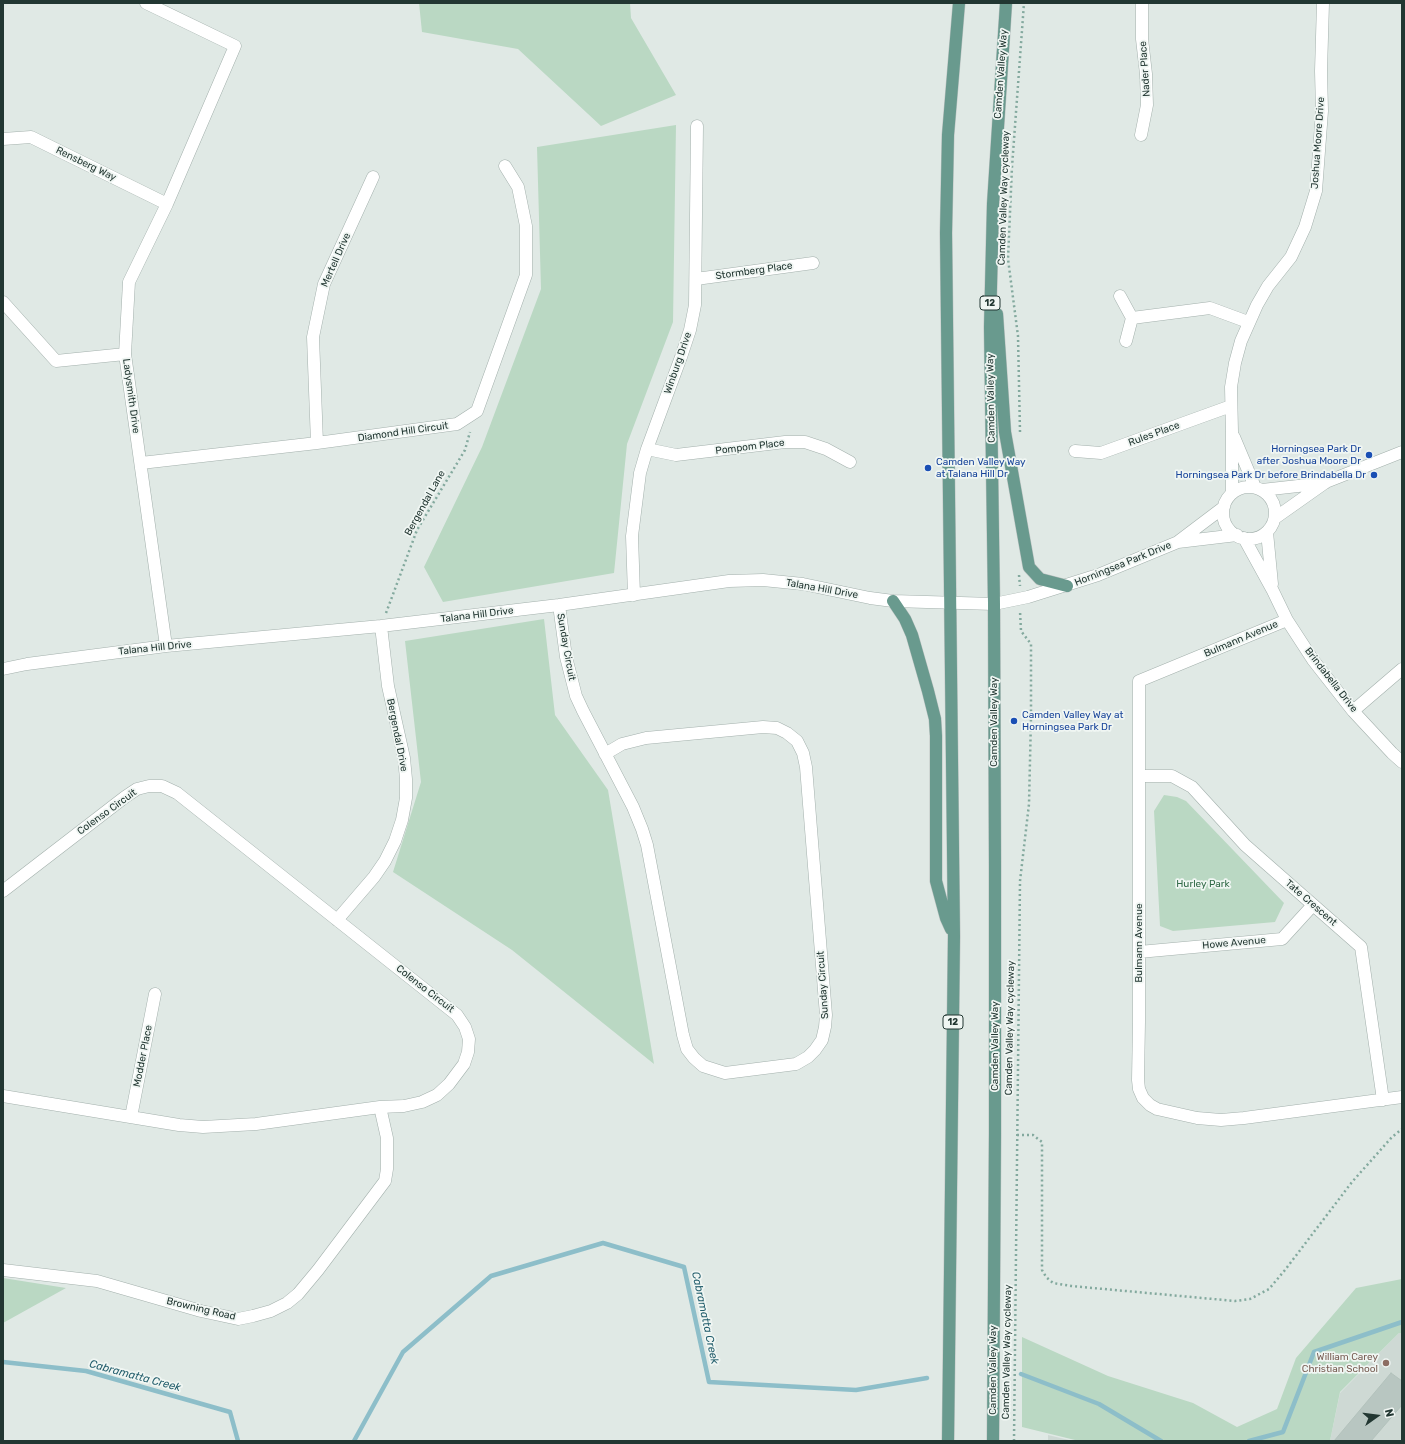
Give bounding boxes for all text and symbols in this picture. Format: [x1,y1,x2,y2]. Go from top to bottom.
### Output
street label: Camden Valley Way [992,29,1010,119]
street label: Nader Place [1137,41,1153,97]
street label: Joshua Moore Drive [1309,96,1327,190]
street label: Camden Valley Way cycleway [996,130,1012,266]
street label: Rensberg Way [54,144,118,184]
street label: Mertell Drive [319,231,353,289]
street label: Stormberg Place [715,260,793,282]
road number: 12 [980,296,1000,310]
street label: Winburg Drive [662,330,694,396]
street label: Camden Valley Way [984,353,998,443]
street label: Ladysmith Drive [120,358,142,434]
street label: Rules Place [1127,419,1181,449]
street label: Diamond Hill Circuit [357,420,449,444]
street label: Pompom Place [715,437,785,457]
place label: Horningsea Park Dr after Joshua Moore Dr [1257,443,1361,466]
marker: Horningsea Park Dr after Joshua Moore Dr [1364,450,1374,460]
place label: Camden Valley Way at Talana Hill Dr [936,456,1026,480]
marker: Camden Valley Way at Talana Hill Dr [923,463,933,473]
street label: Bergendal Lane [402,468,448,538]
place label: Horningsea Park Dr before Brindabella Dr [1176,469,1366,481]
marker: Horningsea Park Dr before Brindabella Dr [1369,470,1379,480]
street label: Horningsea Park Drive [1073,539,1173,589]
street label: Talana Hill Drive [785,577,859,601]
street label: Talana Hill Drive [440,605,514,625]
street label: Sunday Circuit [554,612,578,682]
street label: Bulmann Avenue [1202,618,1280,660]
street label: Talana Hill Drive [118,638,192,658]
street label: Brindabella Drive [1302,645,1360,715]
street label: Camden Valley Way [988,677,1000,767]
street label: Bergendal Drive [384,698,410,772]
place label: Camden Valley Way at Horningsea Park Dr [1022,709,1123,732]
marker: Camden Valley Way at Horningsea Park Dr [1009,716,1019,726]
street label: Colenso Circuit [75,786,139,838]
street label: Tate Crescent [1283,877,1339,929]
park label: Hurley Park [1176,878,1230,890]
street label: Bulmann Avenue [1133,903,1145,983]
street label: Howe Avenue [1202,934,1266,952]
street label: Sunday Circuit [815,951,831,1019]
street label: Camden Valley Way cycleway [1003,960,1017,1096]
street label: Colenso Circuit [394,963,456,1015]
street label: Camden Valley Way [989,1001,1001,1091]
road number: 12 [943,1015,963,1029]
street label: Modder Place [131,1024,155,1088]
water label: Cabramatta Creek [689,1271,721,1365]
street label: Camden Valley Way cycleway [1000,1284,1014,1420]
street label: Browning Road [165,1295,237,1323]
street label: Camden Valley Way [987,1325,999,1415]
place label: William Carey Christian School [1302,1351,1378,1374]
water label: Cabramatta Creek [88,1357,182,1395]
marker: William Carey Christian School [1381,1358,1391,1368]
north arrow [1357,1396,1397,1436]
text: N [1382,1408,1396,1418]

